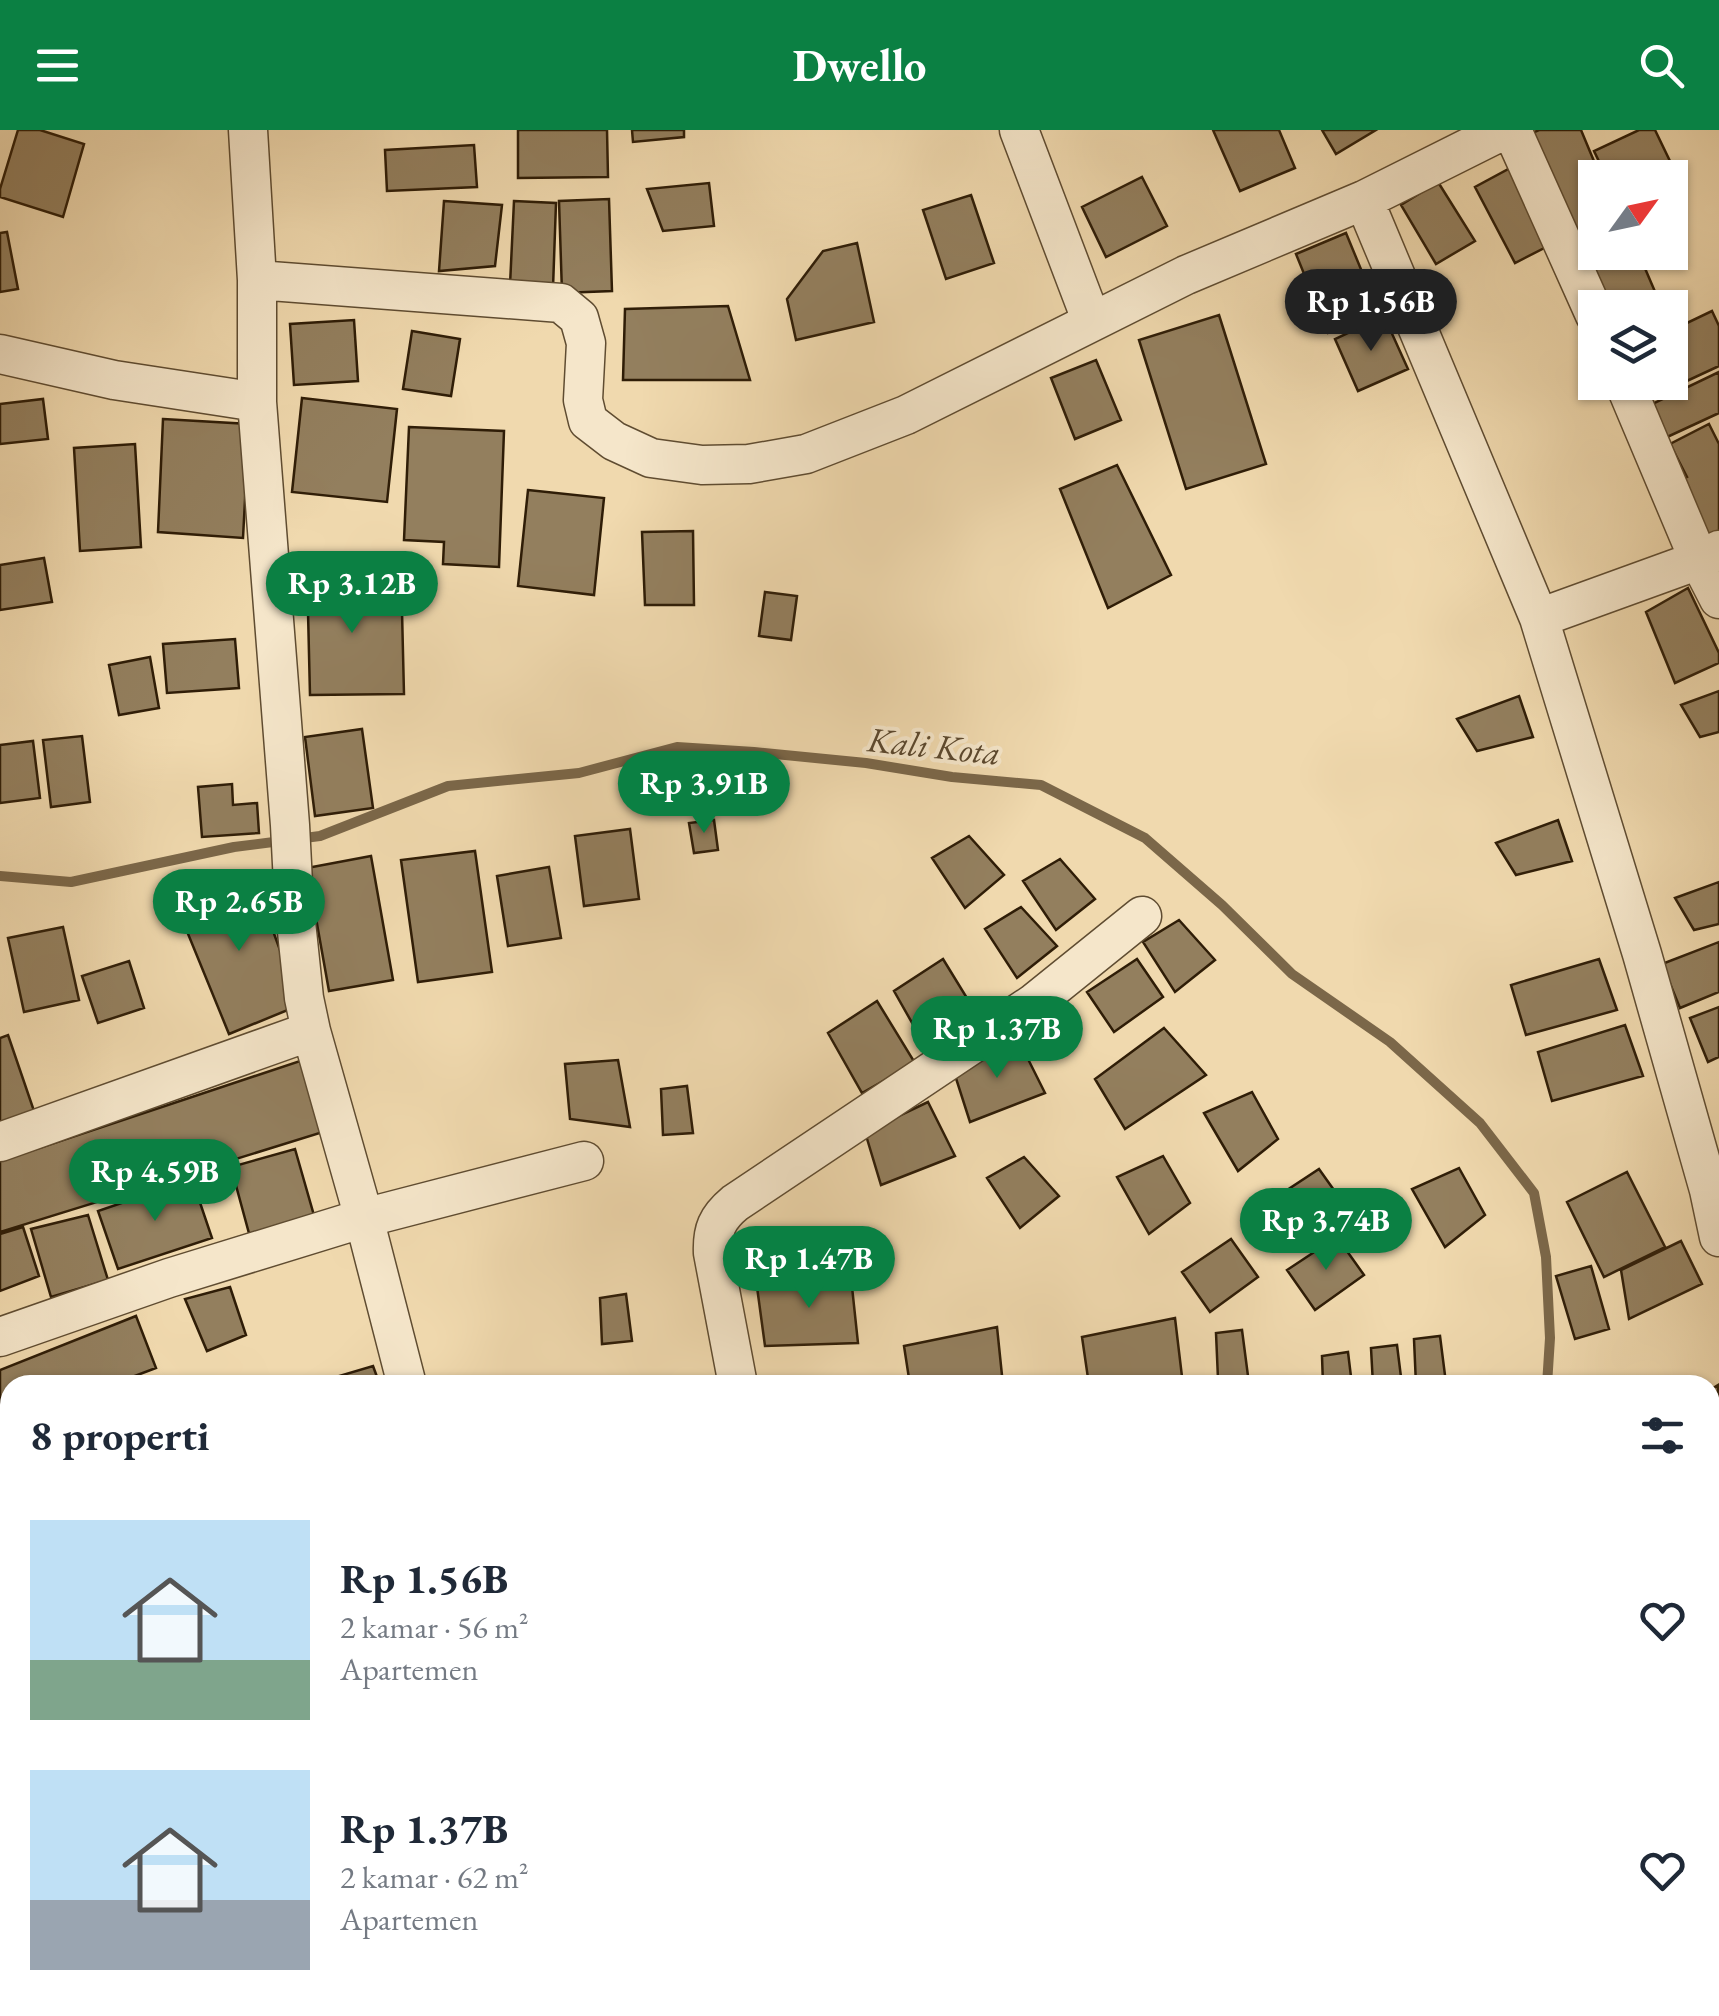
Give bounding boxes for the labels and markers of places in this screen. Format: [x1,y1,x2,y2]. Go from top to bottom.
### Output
pin: Rp 1.56B [1268,269,1474,354]
pin: Rp 3.12B [249,551,455,636]
pin: Rp 3.91B [601,751,807,836]
pin: Rp 2.65B [136,869,342,954]
pin: Rp 1.37B [894,996,1100,1081]
pin: Rp 4.59B [52,1139,258,1224]
pin: Rp 3.74B [1223,1188,1429,1273]
pin: Rp 1.47B [706,1226,912,1311]

